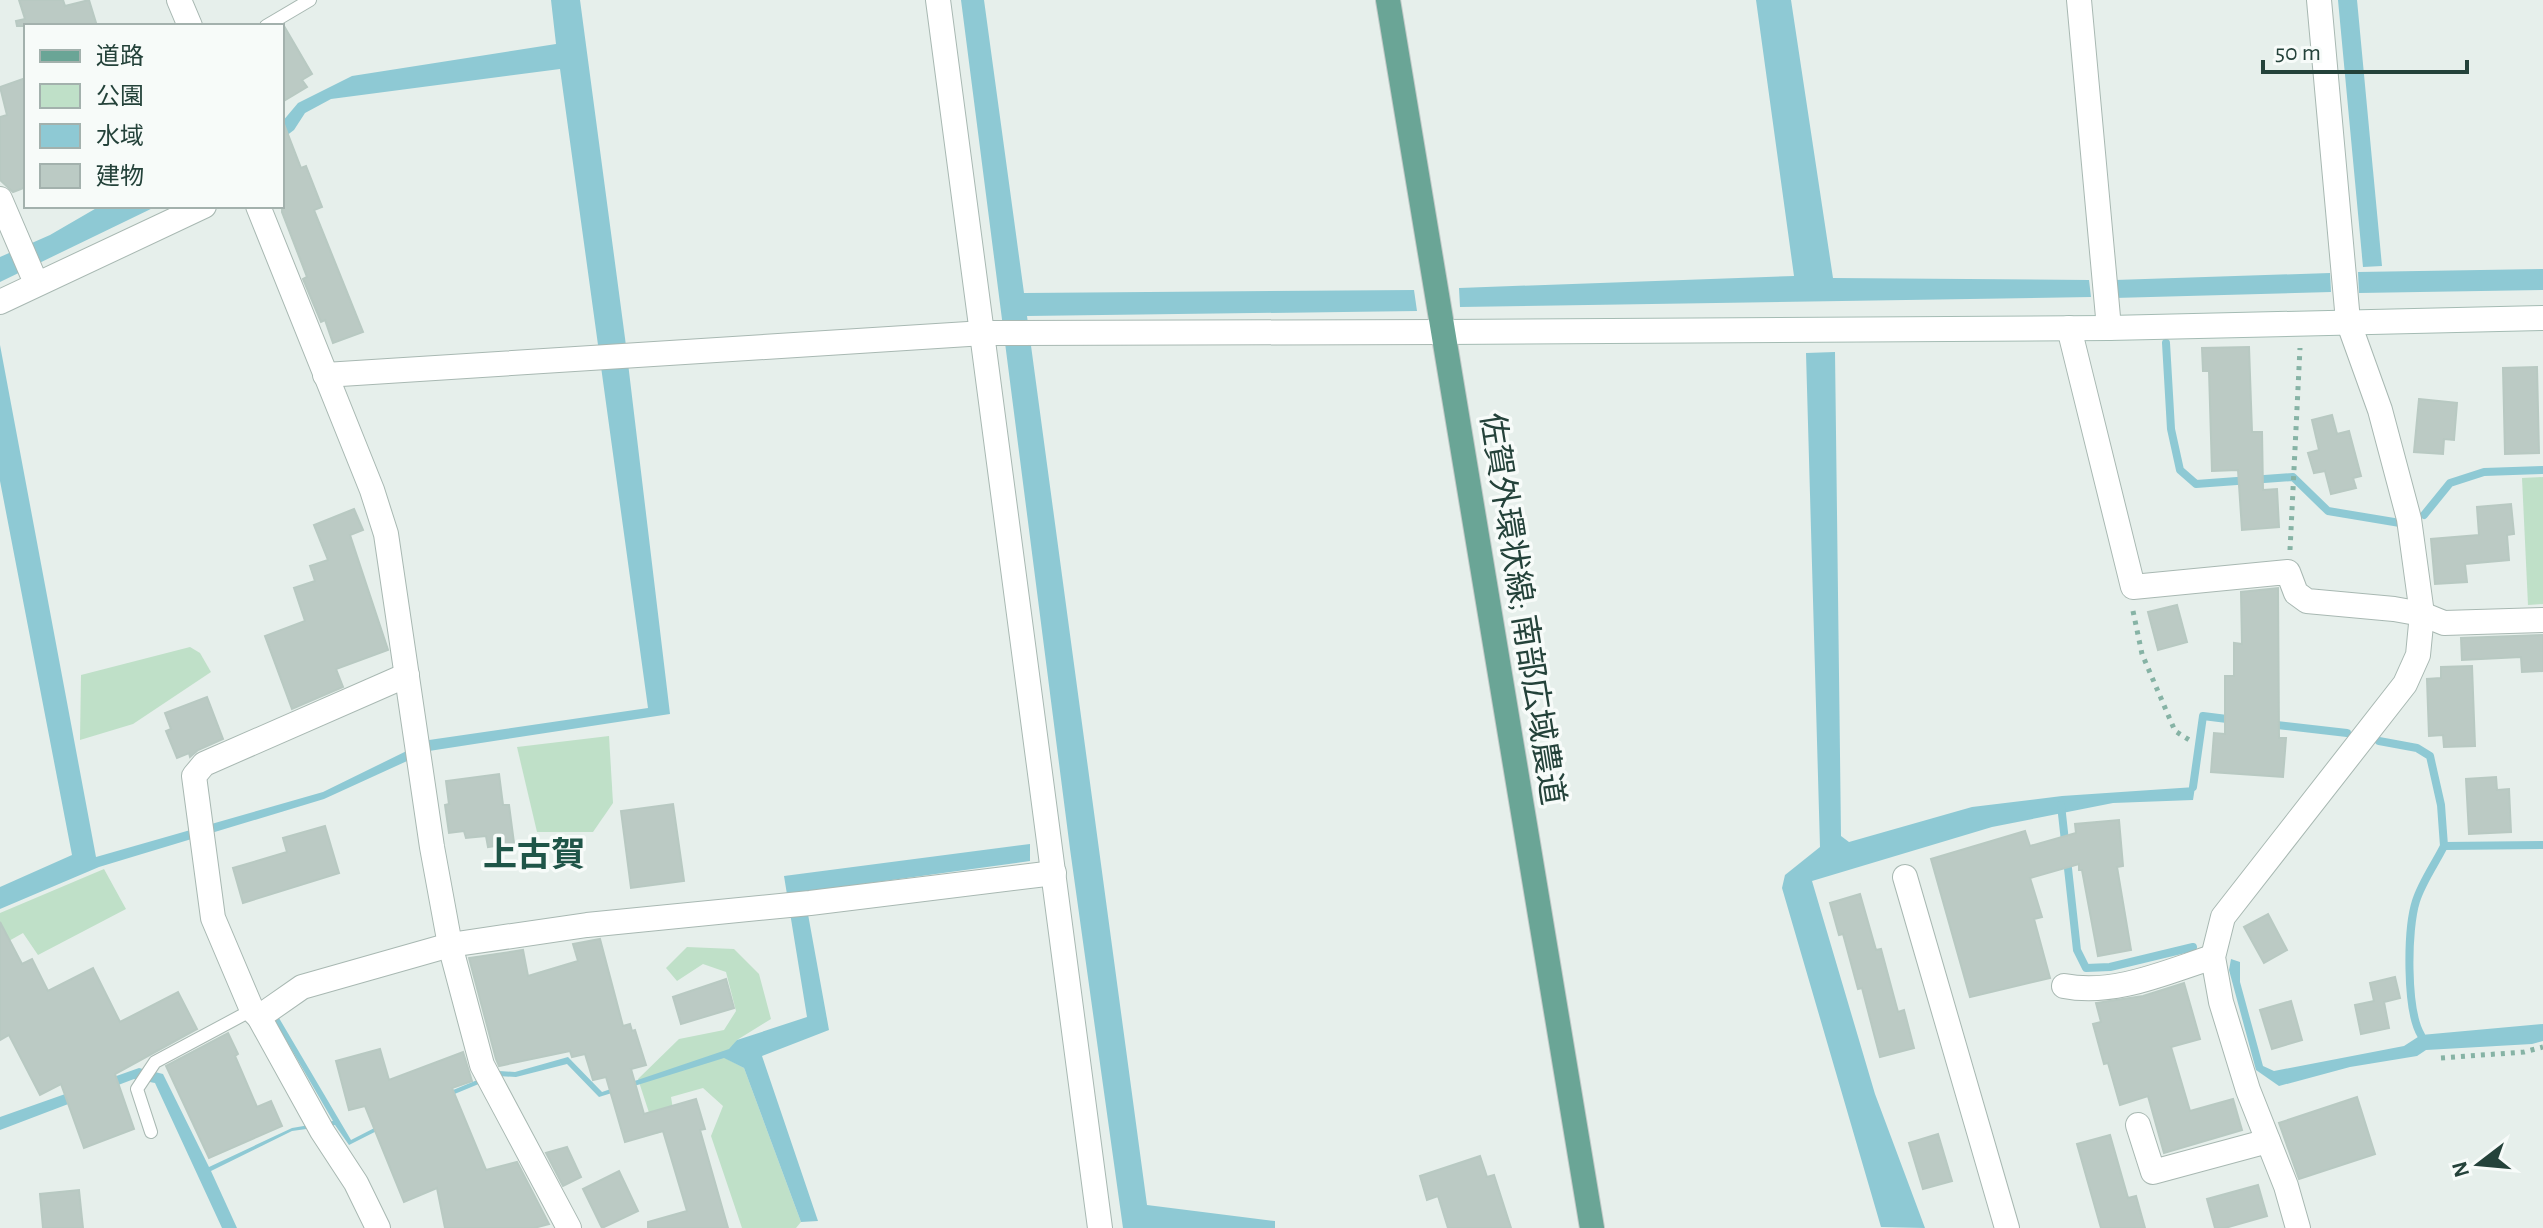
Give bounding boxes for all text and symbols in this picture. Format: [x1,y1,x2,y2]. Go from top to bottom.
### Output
legend [24,24,284,208]
scale bar [2263,24,2467,74]
text: 50 m [2275,41,2321,65]
text: 道路 [96,43,144,69]
text: 公園 [96,84,144,109]
text: 水域 [96,123,144,149]
text: 建物 [96,164,144,189]
street label: 佐賀外環状線; 南部広域農道 [1475,410,1571,807]
district label: 上古賀 [483,836,585,873]
north arrow [2439,1124,2519,1204]
text: N [2448,1159,2473,1180]

